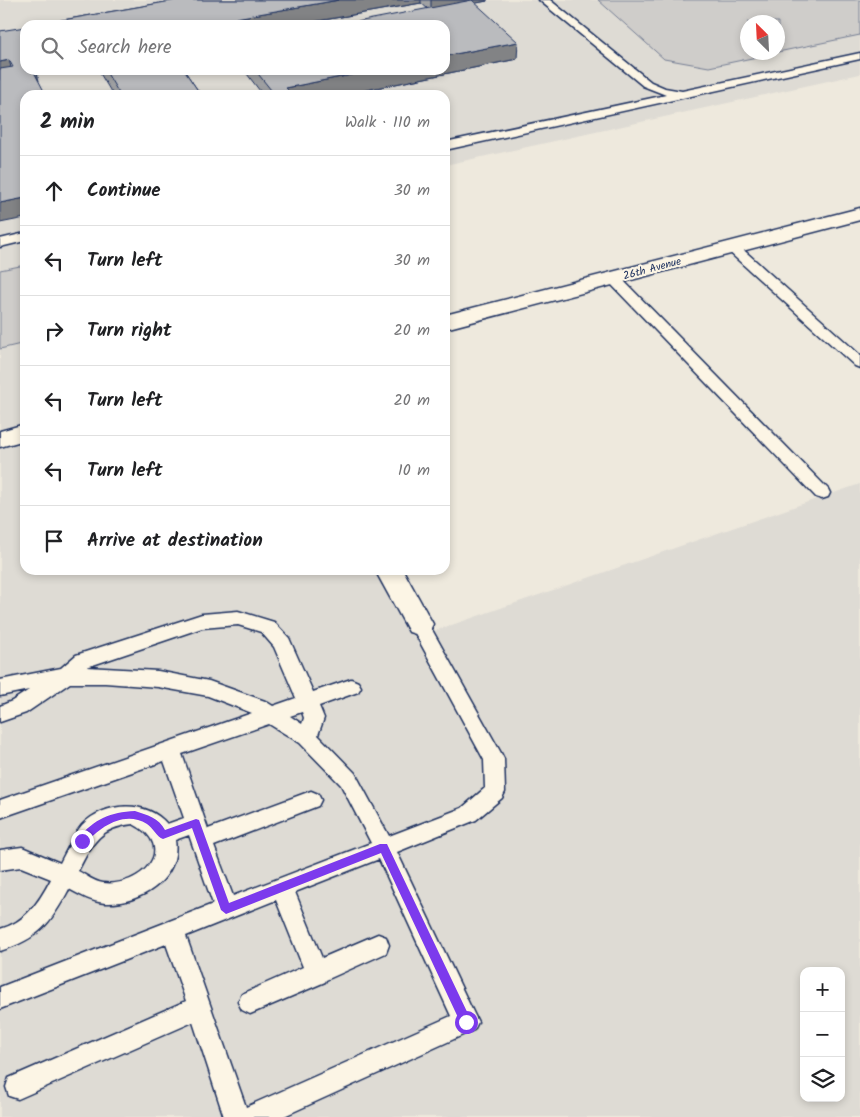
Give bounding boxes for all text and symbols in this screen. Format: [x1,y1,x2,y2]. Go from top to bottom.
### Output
north arrow [740,15,785,60]
search box [20,20,450,75]
text: Search here [78,33,172,63]
icon: search [38,34,66,62]
text: 2 min [40,106,95,139]
text: Walk · 110 m [345,110,430,135]
text: Continue [87,176,160,206]
icon: ahead [40,177,68,205]
text: 30 m [394,178,430,203]
text: Turn left [87,246,162,276]
icon: left [40,247,68,275]
text: 30 m [394,248,430,273]
street label: 26th Avenue [621,253,683,285]
text: Turn right [87,316,172,346]
icon: right [40,317,68,345]
text: 20 m [394,318,430,343]
text: Turn left [87,386,162,416]
icon: left [40,387,68,415]
text: 20 m [394,388,430,413]
text: Turn left [87,456,162,486]
icon: left [40,457,68,485]
text: 10 m [398,458,430,483]
text: Arrive at destination [87,526,263,556]
icon: arrive [40,527,68,555]
route end [71,830,94,853]
map controls [800,967,845,1102]
button: + [800,967,845,1012]
route start [455,1011,478,1034]
button: − [800,1012,845,1057]
button: layers [800,1057,845,1102]

